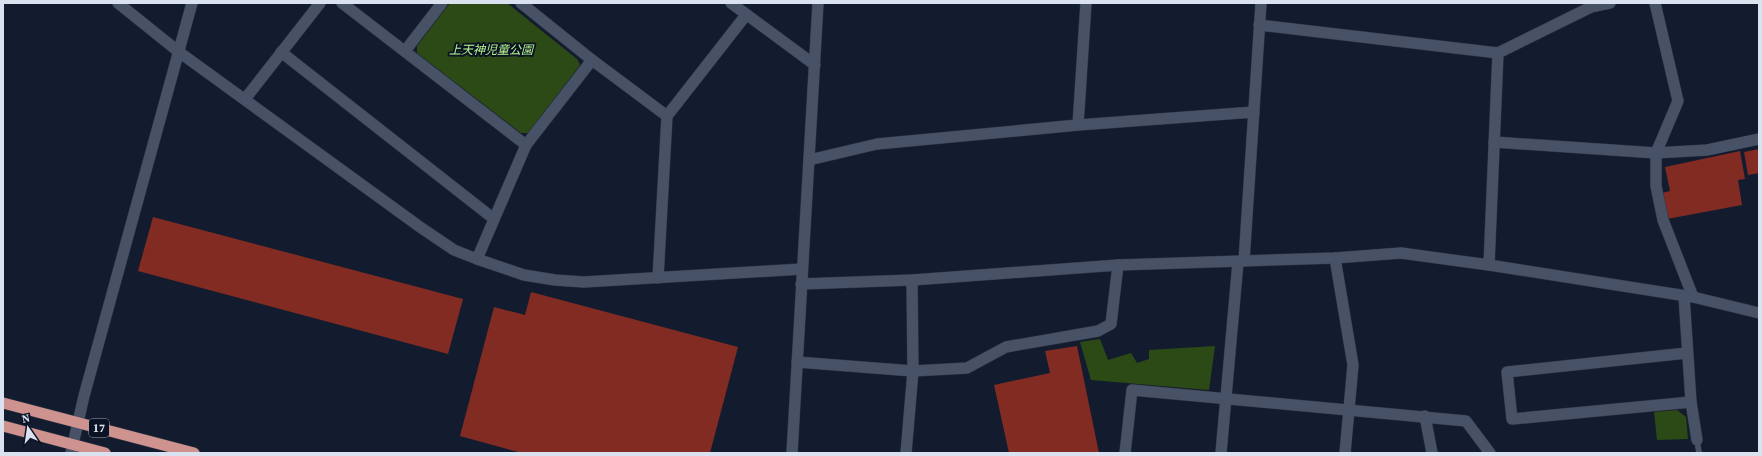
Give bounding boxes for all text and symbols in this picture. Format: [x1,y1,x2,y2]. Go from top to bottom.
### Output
park label: 上天神児童公園 [449,42,535,58]
north arrow [8,408,48,448]
text: N [20,411,31,427]
road number: 17 [89,419,109,437]

